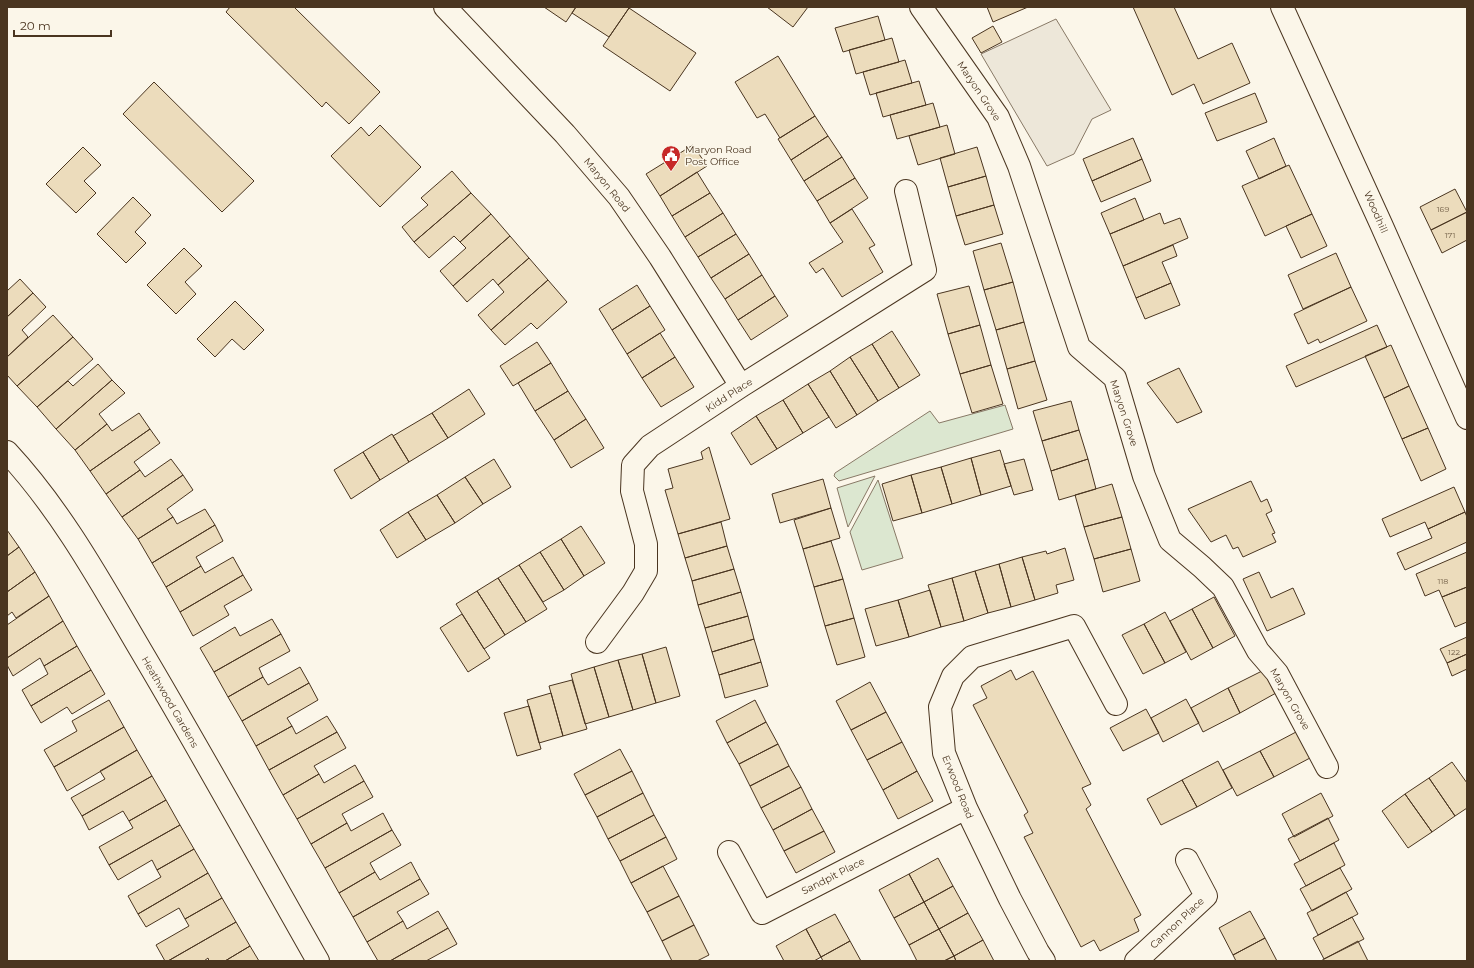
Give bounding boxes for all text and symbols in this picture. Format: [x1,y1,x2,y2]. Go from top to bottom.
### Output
scale bar [14,12,111,38]
text: 20 m [20,18,51,33]
street label: Maryon Grove [954,59,1004,123]
place label: Maryon Road Post Office [685,143,751,168]
public building icon: Maryon Road Post Office [660,144,682,172]
street label: Maryon Road [581,155,633,215]
street label: Woodhill [1361,189,1391,235]
house number: 169 [1437,204,1449,214]
house number: 171 [1445,230,1455,240]
street label: Kidd Place [703,375,755,415]
street label: Maryon Grove [1107,378,1141,448]
house number: 118 [1438,576,1448,586]
house number: 122 [1448,647,1460,657]
street label: Heathwood Gardens [139,654,201,750]
street label: Maryon Grove [1267,666,1313,732]
street label: Erwood Road [939,753,977,821]
street label: Sandpit Place [799,855,867,897]
street label: Cannon Place [1147,895,1207,951]

